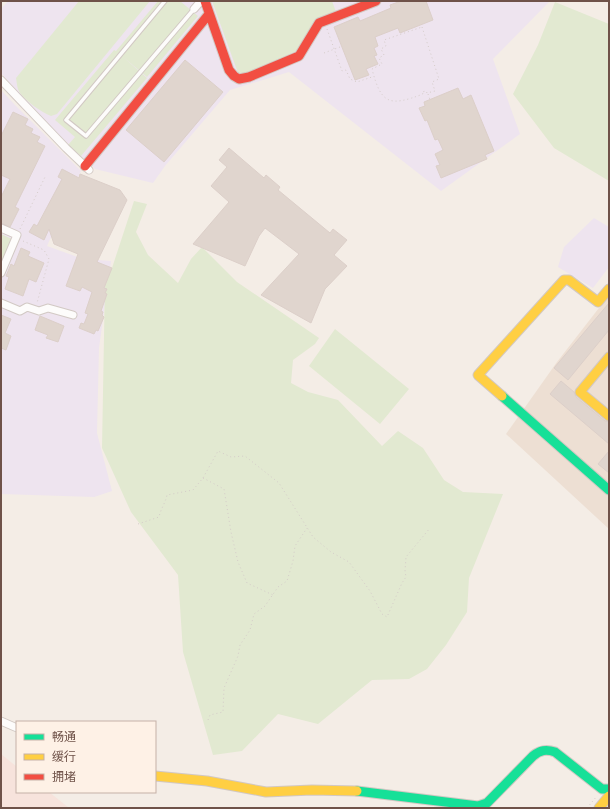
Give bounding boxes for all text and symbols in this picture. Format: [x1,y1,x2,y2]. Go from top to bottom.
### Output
legend [16,721,156,793]
text: 畅通 [52,730,76,744]
text: 缓行 [52,750,76,764]
text: 拥堵 [52,770,76,784]

